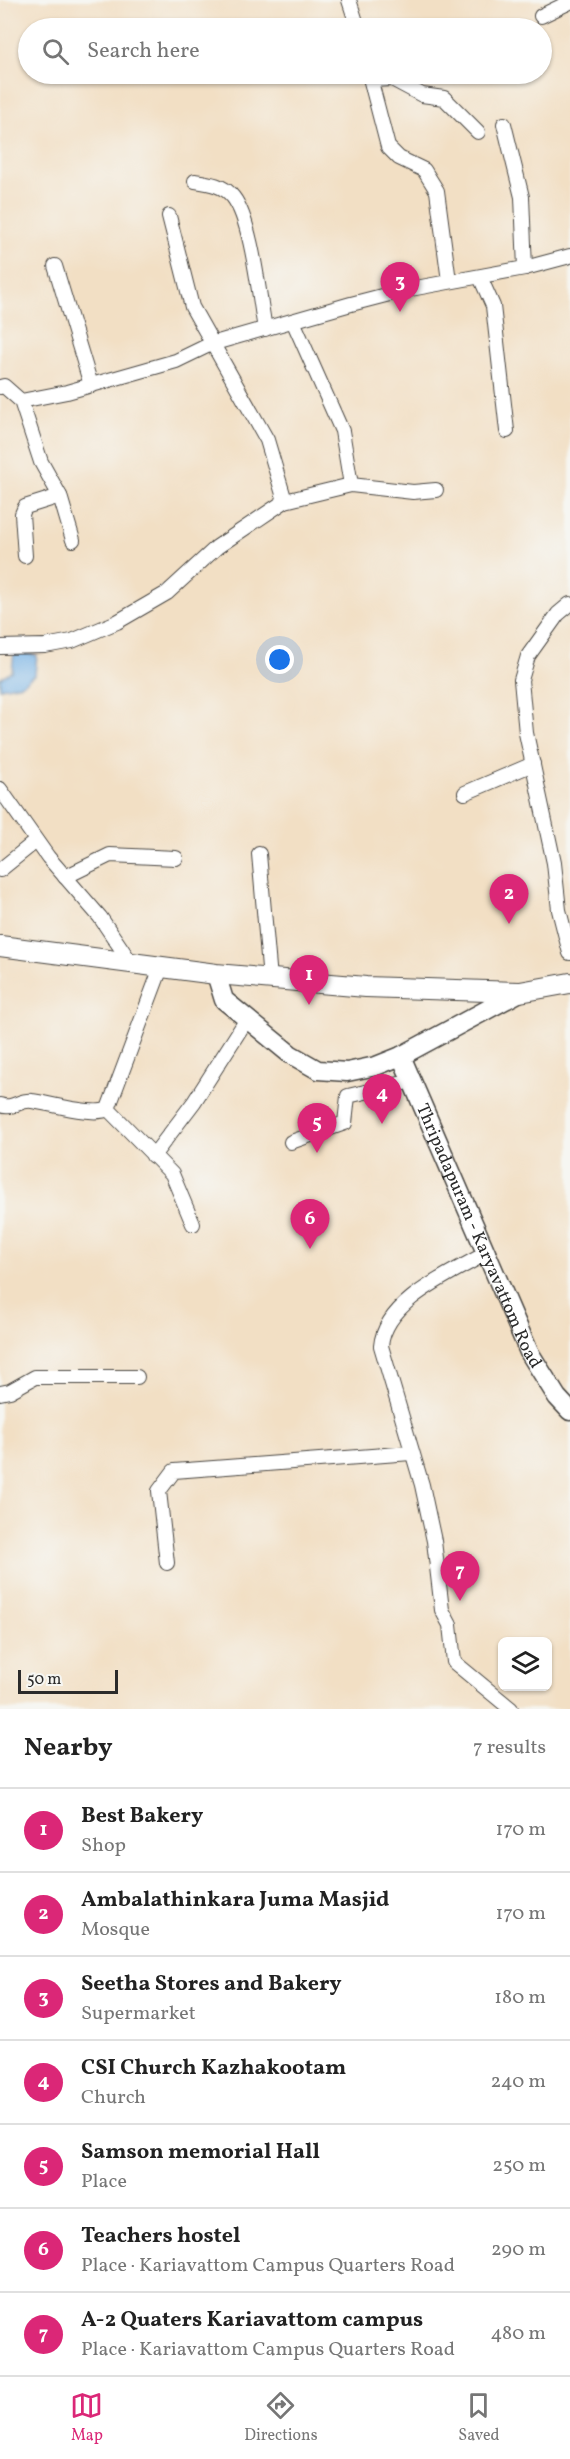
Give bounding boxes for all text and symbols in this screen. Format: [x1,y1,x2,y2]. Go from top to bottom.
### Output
search box [18,18,552,84]
icon: search [39,35,72,68]
text: Search here [87,36,200,67]
pin: 3 [380,262,420,312]
your location [265,645,294,674]
pin: 2 [490,874,528,924]
pin: 1 [290,956,328,1005]
pin: 4 [362,1074,401,1124]
street label: Thripadapuram - Karyavattom Road [409,1100,547,1374]
pin: 5 [298,1104,336,1153]
pin: 6 [290,1200,330,1249]
pin: 7 [440,1552,480,1601]
map controls [498,1637,552,1691]
button: layers [498,1637,552,1691]
scale bar [18,1667,118,1694]
text: 50 m [27,1669,61,1691]
text: Nearby [24,1730,113,1766]
text: 7 results [473,1734,546,1762]
text: Best Bakery [81,1801,203,1832]
text: 1 [39,1816,48,1844]
text: 170 m [496,1816,546,1844]
text: Shop [81,1832,126,1860]
text: Ambalathinkara Juma Masjid [81,1885,389,1916]
text: 2 [38,1900,49,1928]
text: 170 m [496,1900,546,1928]
text: Mosque [81,1916,150,1944]
text: Seetha Stores and Bakery [81,1969,342,2000]
text: 3 [38,1984,49,2012]
text: 180 m [494,1984,546,2012]
text: Supermarket [81,2000,196,2028]
text: CSI Church Kazhakootam [81,2053,346,2084]
text: 4 [37,2068,50,2096]
text: 240 m [491,2068,546,2096]
text: Church [81,2084,146,2112]
text: Samson memorial Hall [81,2137,320,2168]
text: 5 [39,2152,48,2180]
text: 250 m [492,2152,546,2180]
text: Place [81,2168,127,2196]
text: Teachers hostel [81,2221,240,2252]
text: 6 [38,2236,49,2264]
text: 290 m [491,2236,546,2264]
text: Place · Kariavattom Campus Quarters Road [81,2252,455,2280]
text: A-2 Quaters Kariavattom campus [81,2305,423,2336]
text: 7 [39,2320,48,2348]
text: 480 m [491,2320,546,2348]
text: Place · Kariavattom Campus Quarters Road [81,2336,455,2364]
tab: Map [70,2389,103,2447]
tab: Directions [244,2389,318,2447]
tab: Saved [458,2389,500,2447]

